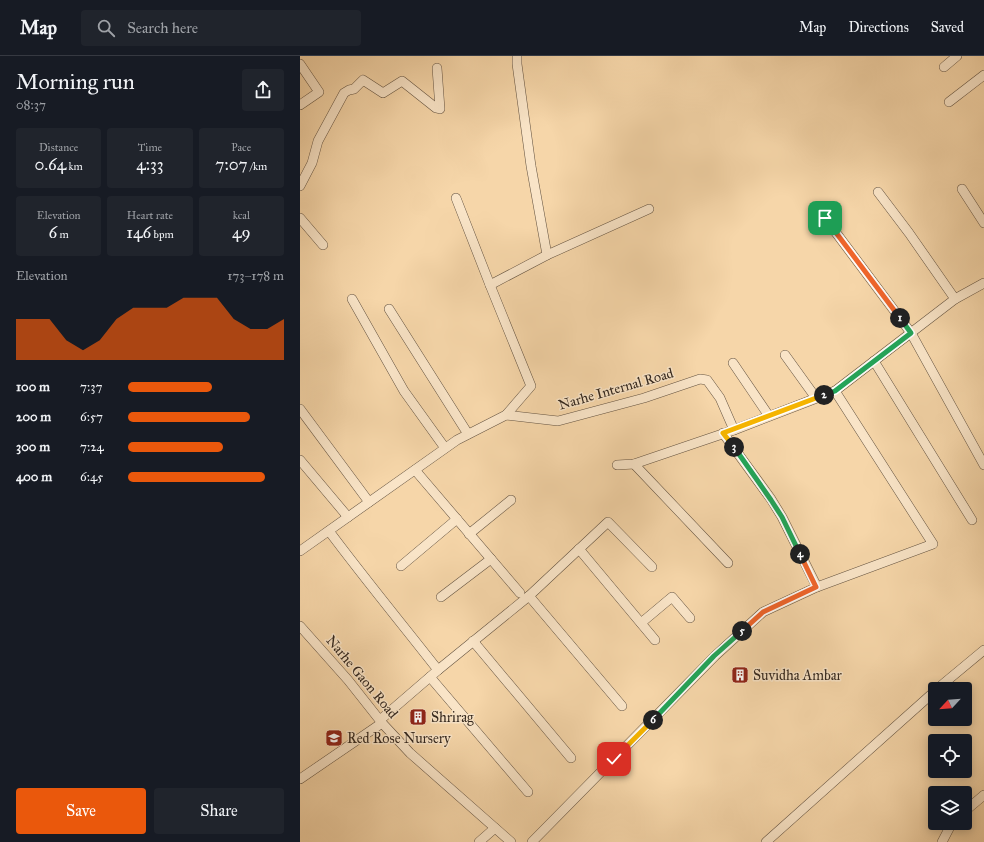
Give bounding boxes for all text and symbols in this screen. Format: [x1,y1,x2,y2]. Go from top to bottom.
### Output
search box [81,10,361,46]
text: Map [20,16,57,39]
icon: search [95,17,117,39]
text: Search here [127,19,198,37]
text: Map [799,19,826,36]
text: Directions [848,19,909,36]
text: Saved [931,19,964,36]
text: Morning run [16,68,135,95]
button: share [242,69,284,111]
text: 08:37 [16,97,46,113]
text: Distance [39,141,78,154]
text: Time [138,141,162,154]
text: Pace [231,141,251,154]
text: 0.64 [34,154,66,175]
text: 4:33 [136,154,164,175]
text: 7:07 [215,154,248,175]
text: km [66,160,83,173]
text: /km [248,160,267,173]
pin [808,201,842,235]
icon: arrive [814,207,836,229]
text: Elevation [37,209,81,222]
text: Heart rate [127,209,173,222]
text: kcal [233,209,250,222]
text: 6 [48,222,57,243]
text: 146 [126,222,151,243]
text: 49 [232,222,251,243]
text: m [57,228,69,241]
text: bpm [151,228,174,241]
text: Elevation [16,268,68,284]
text: 173–178 m [227,268,284,284]
pin: 1 [890,308,910,328]
text: 1 [898,311,902,324]
street label: Narhe Internal Road [557,364,675,414]
text: 100 m [16,379,50,395]
text: 7:37 [80,379,102,395]
pin: 2 [814,385,834,405]
text: 2 [821,388,827,401]
text: 200 m [16,409,51,425]
text: 6:57 [80,409,103,425]
pin: 3 [724,437,744,457]
text: 300 m [16,439,50,455]
text: 7:24 [80,439,104,455]
text: 3 [732,440,736,453]
text: 400 m [16,469,52,485]
text: 6:45 [80,469,103,485]
pin: 4 [790,544,810,564]
text: 4 [797,547,803,560]
pin: 5 [732,621,752,641]
text: 5 [739,624,745,637]
street label: Narhe Gaon Road [322,632,402,722]
building icon: Suvidha Ambar [730,665,750,685]
place label: Suvidha Ambar [753,667,843,684]
north arrow [928,682,972,726]
map controls [928,682,972,830]
building icon: Shrirag [408,707,428,727]
place label: Shrirag [431,709,474,726]
pin: 6 [643,710,663,730]
text: 6 [650,713,656,726]
school or university icon: Red Rose Nursery [324,728,344,748]
place label: Red Rose Nursery [347,730,451,747]
button: locate [928,734,972,778]
pin [597,742,631,776]
icon: check [603,748,625,770]
button: layers [928,786,972,830]
button: Save [16,788,146,834]
button: Share [154,788,284,834]

